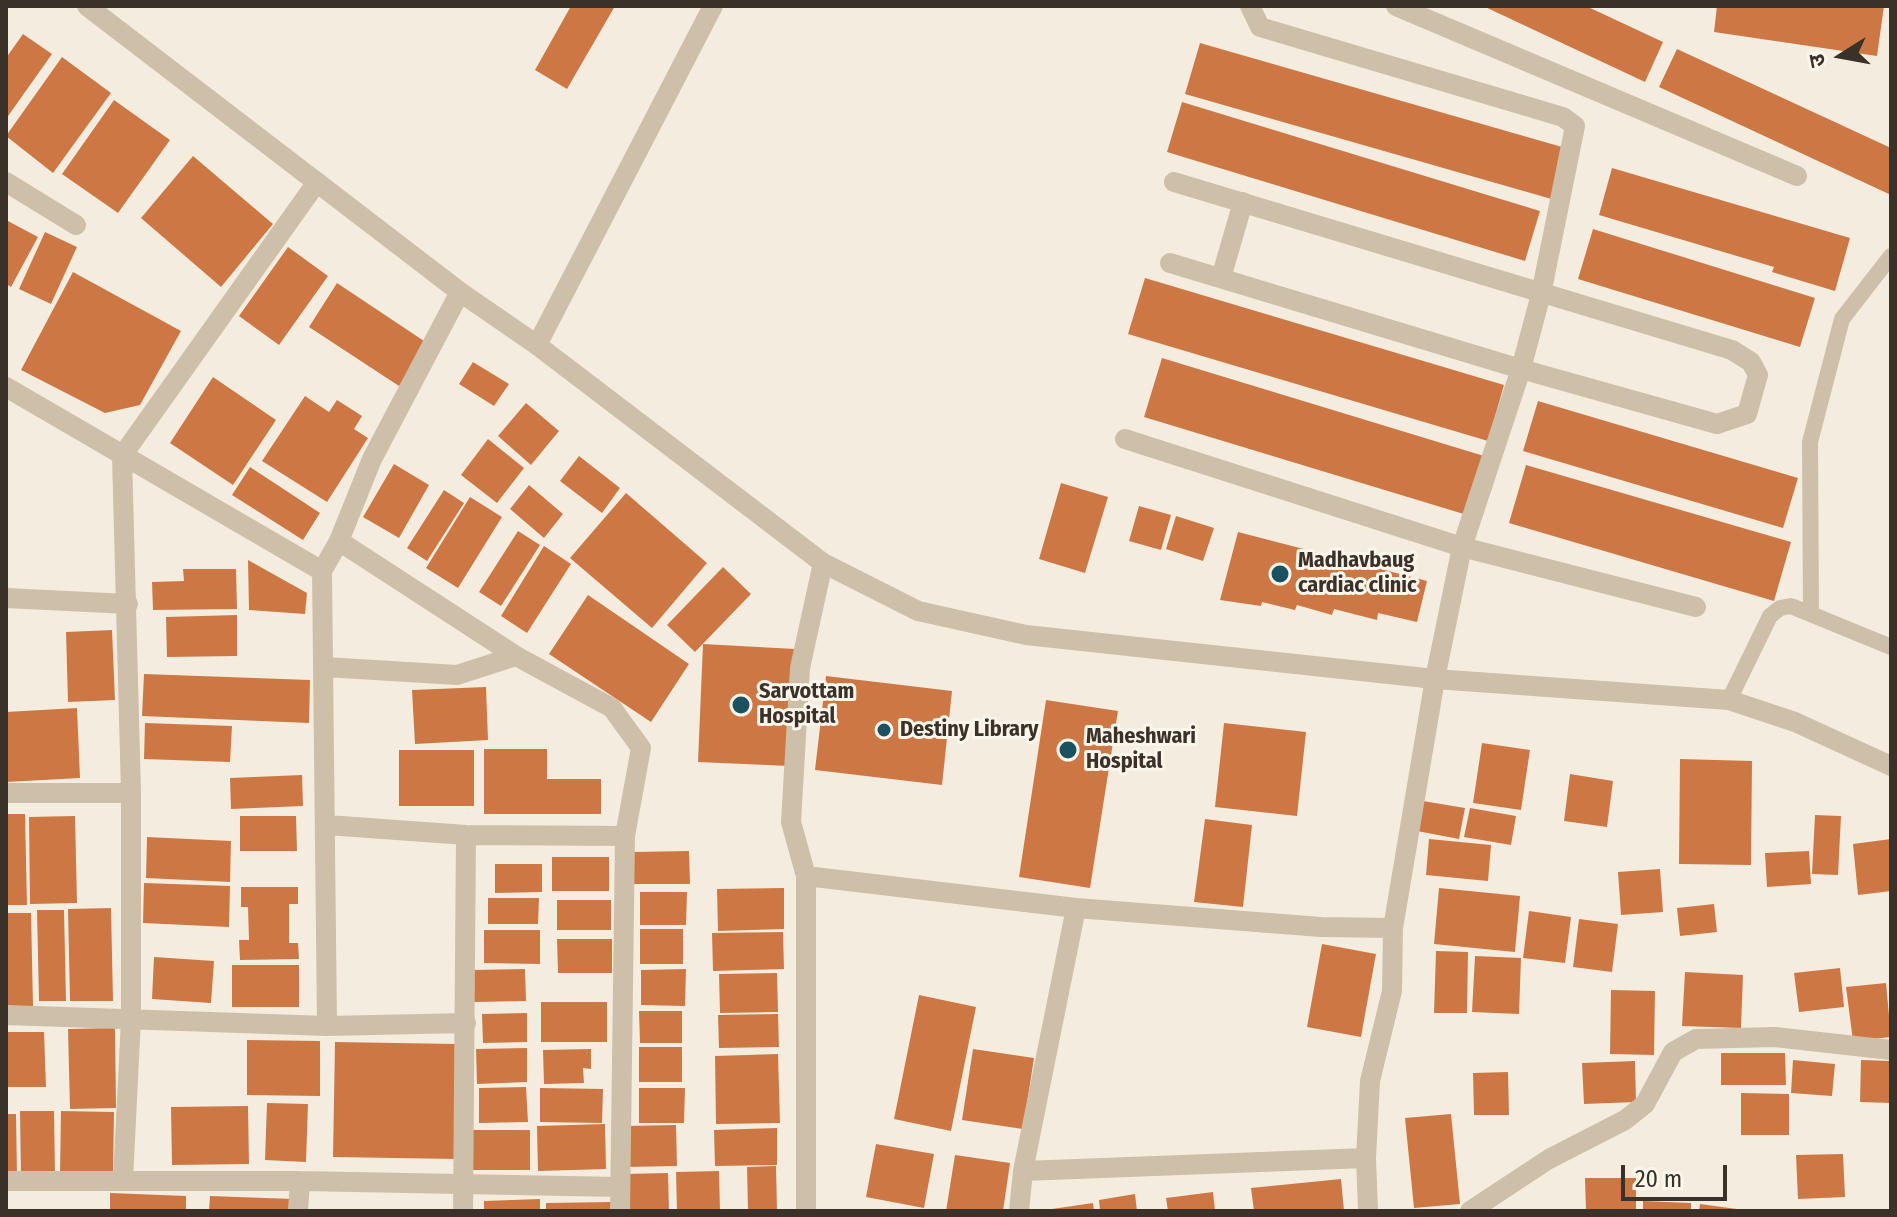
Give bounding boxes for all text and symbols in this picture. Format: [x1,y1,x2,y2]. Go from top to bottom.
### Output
north arrow [1801,16,1881,96]
text: उ [1802,52,1831,70]
place label: Madhavbaug cardiac clinic [1298,548,1417,600]
marker: Madhavbaug cardiac clinic [1269,563,1291,585]
place label: Sarvottam Hospital [759,679,854,730]
marker: Sarvottam Hospital [730,694,752,716]
place label: Destiny Library [900,717,1039,743]
marker: Destiny Library [875,721,893,739]
place label: Maheshwari Hospital [1086,724,1196,776]
marker: Maheshwari Hospital [1057,739,1079,761]
scale bar [1625,1149,1731,1199]
text: 20 m [1635,1165,1682,1193]

